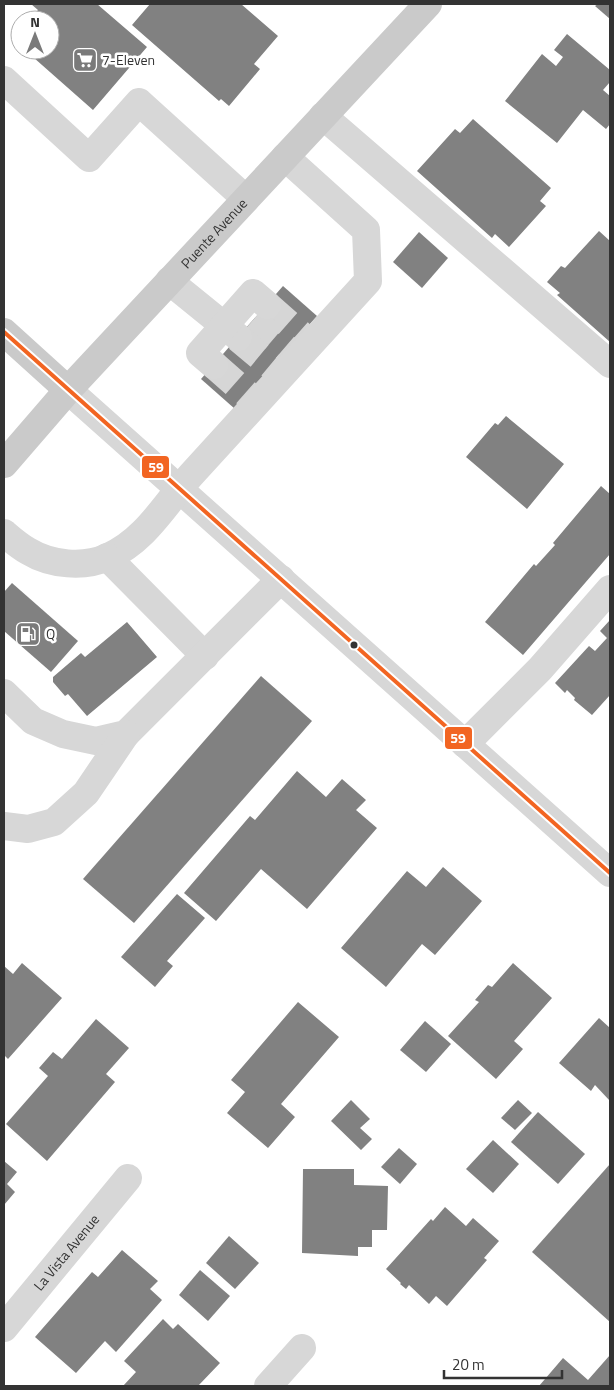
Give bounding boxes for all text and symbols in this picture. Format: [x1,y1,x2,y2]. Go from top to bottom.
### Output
north arrow [10,10,60,60]
text: N [30,11,40,32]
supermarket icon: 7-Eleven [72,47,98,73]
place label: 7-Eleven [102,49,155,70]
street label: Puente Avenue [176,193,252,273]
line badge: 59 [141,455,170,479]
text: 59 [148,456,164,477]
fuel station icon: Q [15,621,41,647]
place label: Q [46,623,55,644]
unlabelled marker [349,640,359,650]
line badge: 59 [444,726,473,750]
text: 59 [450,727,466,748]
street label: La Vista Avenue [28,1209,104,1295]
scale bar [444,1348,562,1380]
text: 20 m [452,1353,485,1376]

